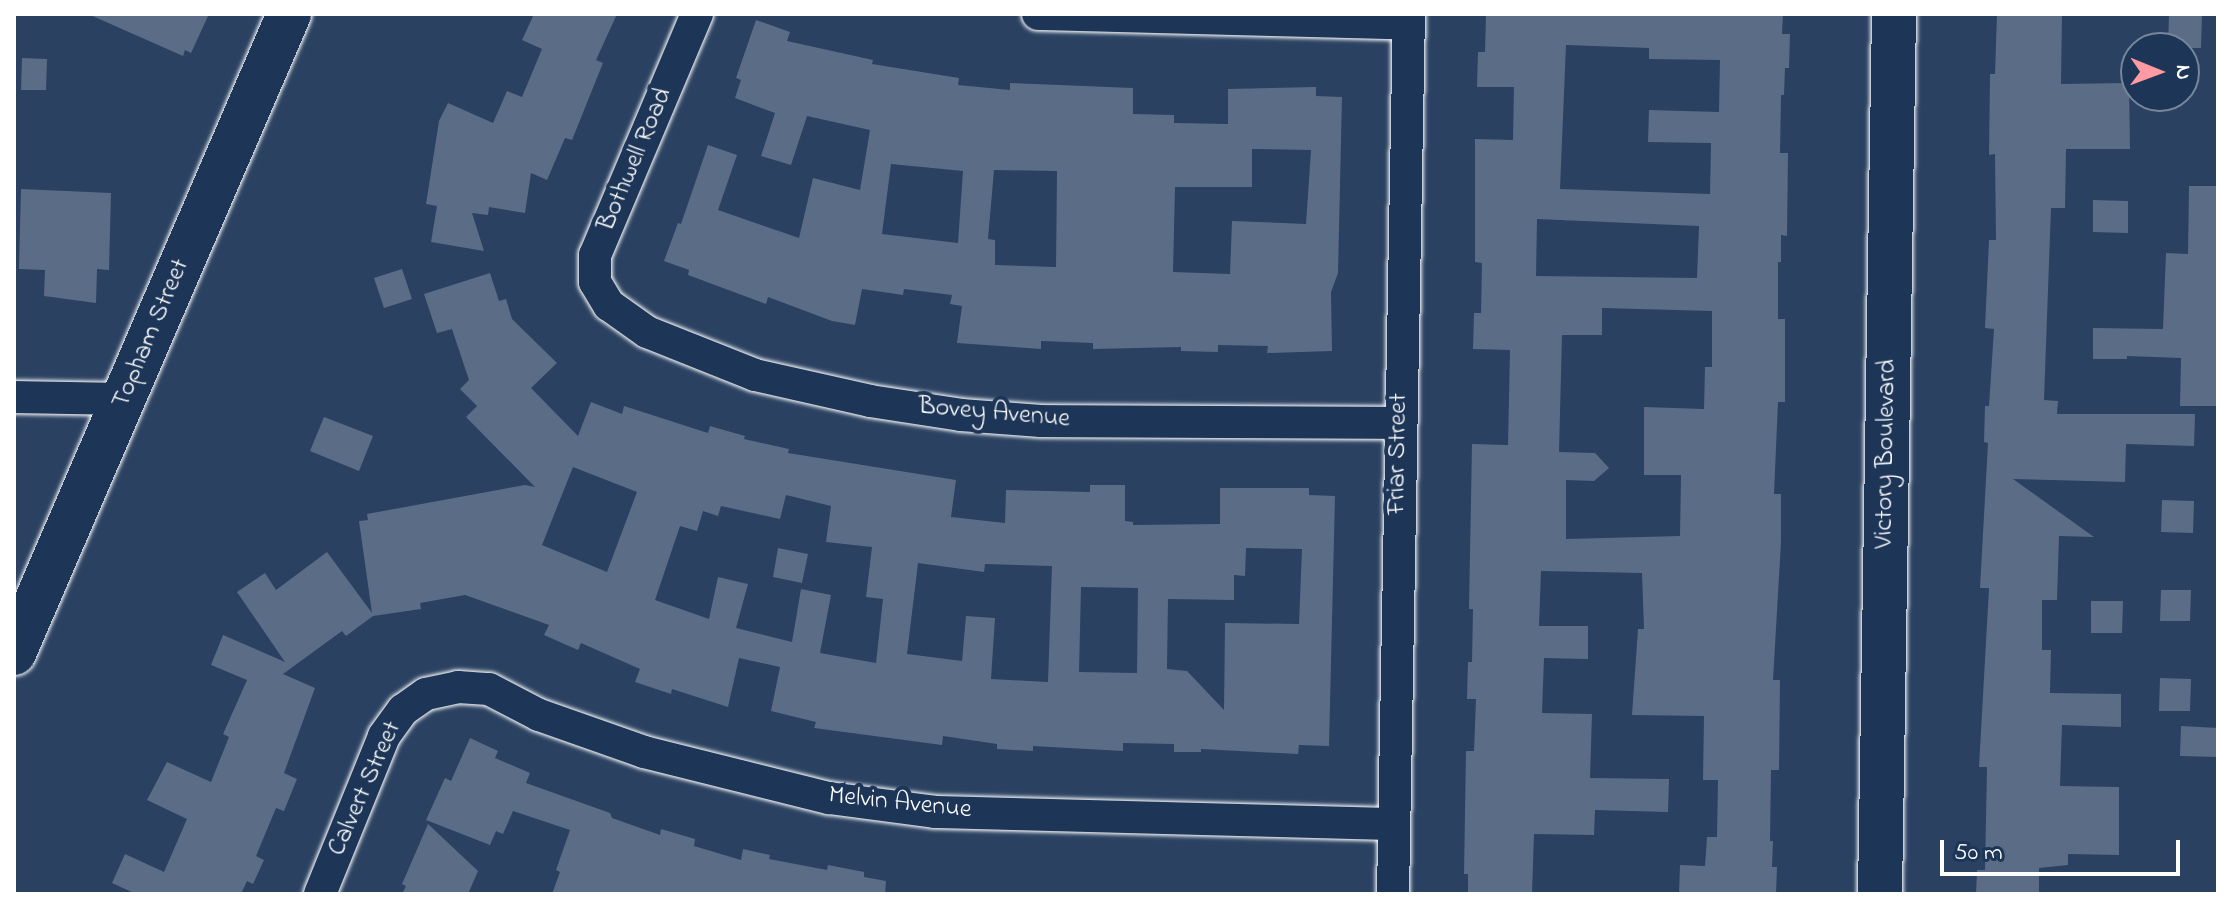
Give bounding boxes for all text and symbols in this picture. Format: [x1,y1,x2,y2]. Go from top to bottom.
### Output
north arrow [2120,32,2200,112]
text: N [2166,65,2198,80]
street label: Bothwell Road [592,84,680,236]
street label: Topham Street [107,255,197,413]
street label: Victory Boulevard [1870,359,1904,549]
street label: Bovey Avenue [917,392,1071,436]
street label: Friar Street [1382,393,1416,515]
street label: Calvert Street [322,717,410,861]
street label: Melvin Avenue [827,781,973,827]
scale bar [1944,824,2184,874]
text: 50 m [1954,836,2003,871]

